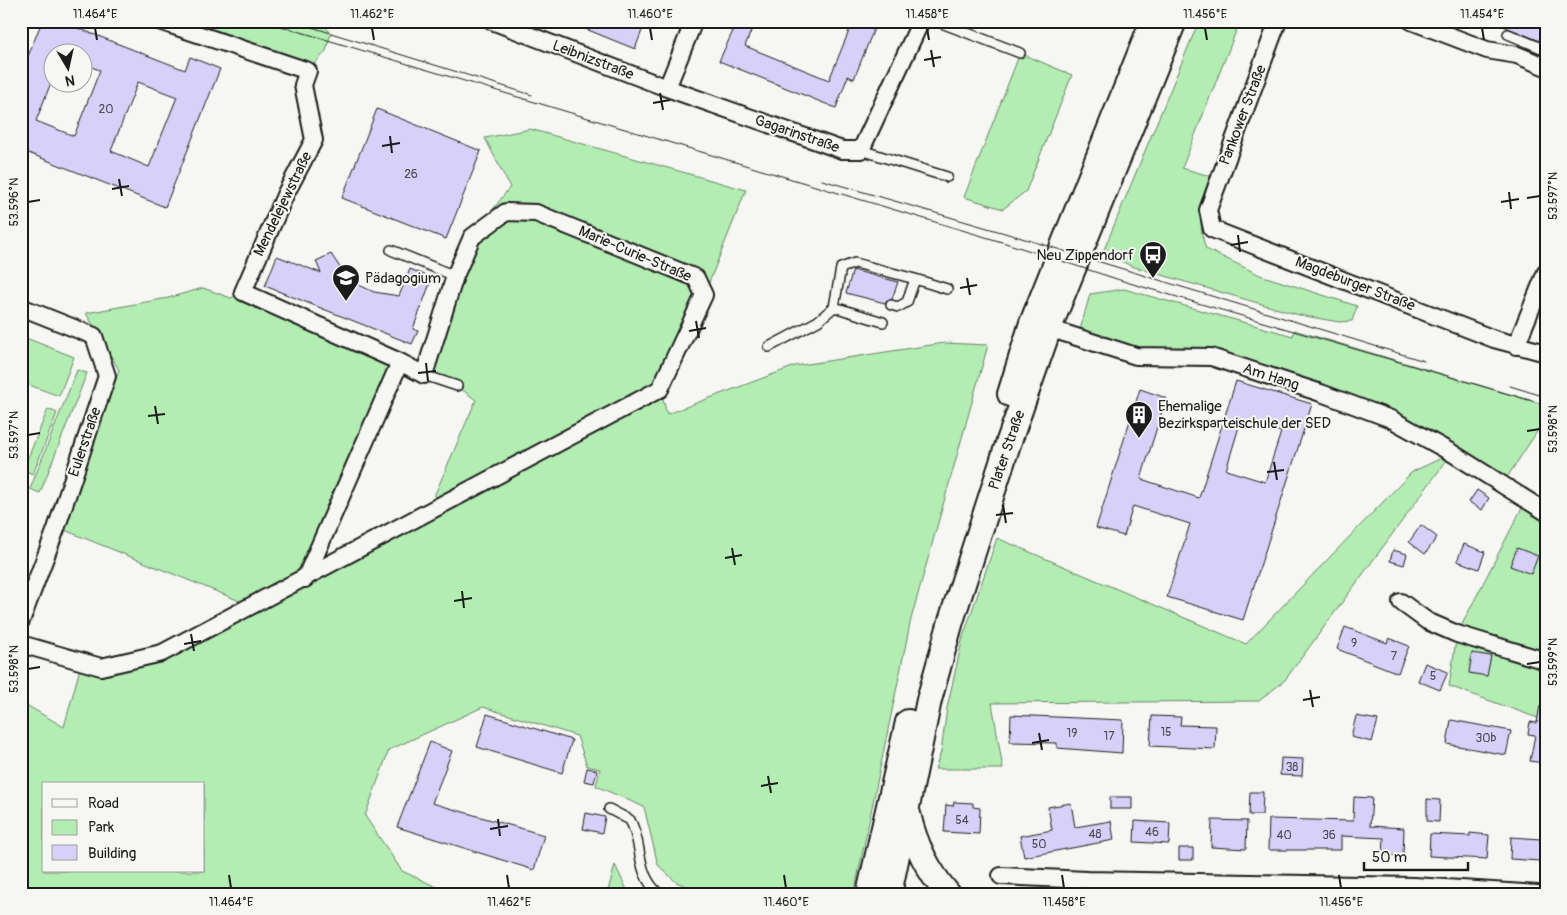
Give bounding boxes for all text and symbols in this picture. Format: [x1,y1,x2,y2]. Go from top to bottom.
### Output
text: 11.464°E [73,7,117,22]
text: 11.462°E [350,7,394,22]
text: 11.460°E [627,7,673,22]
text: 11.458°E [905,7,949,22]
text: 11.456°E [1183,7,1227,22]
text: 11.454°E [1460,7,1504,22]
street label: Leibnizstraße [550,36,637,84]
north arrow [42,42,92,92]
street label: Pankower Straße [1215,62,1271,168]
text: N [64,71,76,89]
house number: 20 [99,102,113,117]
street label: Gagarinstraße [752,111,842,158]
street label: Mendelejewstraße [250,148,317,259]
house number: 26 [404,167,418,182]
text: 53.597°N [1546,172,1561,220]
text: 53.596°N [7,178,22,226]
street label: Marie-Curie-Straße [576,222,695,287]
bus stop icon: Neu Zippendorf [1138,240,1168,279]
place label: Neu Zippendorf [1036,246,1134,265]
street label: Magdeburger Straße [1292,252,1418,316]
school or university icon: Pädagogium [331,263,361,302]
place label: Pädagogium [365,269,441,288]
street label: Am Hang [1240,359,1302,395]
place label: Ehemalige Bezirksparteischule der SED [1158,397,1331,433]
building icon: Ehemalige Bezirksparteischule der SED [1124,400,1154,439]
street label: Eulerstraße [64,404,106,479]
text: 53.598°N [1546,405,1561,453]
street label: Plater Straße [984,407,1030,492]
text: 53.597°N [7,411,22,459]
house number: 9 [1351,636,1357,651]
text: 53.599°N [1546,638,1561,686]
text: 53.598°N [7,645,22,693]
house number: 7 [1391,649,1398,664]
house number: 5 [1430,669,1436,684]
house number: 15 [1160,725,1172,740]
house number: 19 [1067,726,1077,741]
house number: 17 [1103,729,1115,744]
house number: 30b [1476,731,1496,746]
house number: 38 [1286,760,1298,775]
legend [42,782,205,872]
text: Road [88,794,119,813]
house number: 54 [955,813,969,828]
text: Park [88,818,115,837]
house number: 46 [1145,825,1159,840]
house number: 48 [1088,827,1102,842]
house number: 40 [1276,828,1292,843]
house number: 36 [1322,828,1336,843]
house number: 50 [1032,837,1046,852]
scale bar [1364,840,1468,872]
text: Building [88,844,136,863]
text: 50 m [1372,848,1407,867]
text: 11.464°E [209,895,253,910]
text: 11.462°E [487,895,531,910]
text: 11.460°E [763,895,809,910]
text: 11.458°E [1042,895,1086,910]
text: 11.456°E [1319,895,1363,910]

